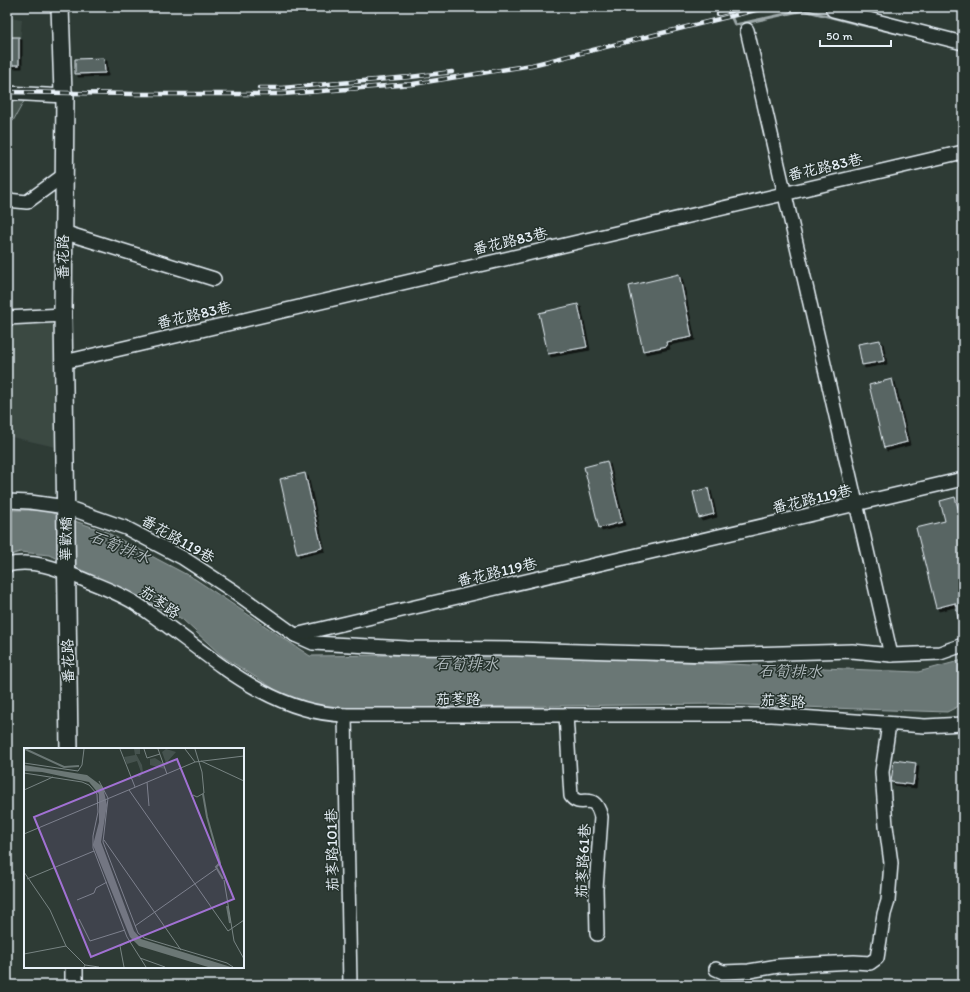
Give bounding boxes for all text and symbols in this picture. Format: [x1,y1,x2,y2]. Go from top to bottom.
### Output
scale bar [820,22,891,48]
text: 50 m [826,29,852,43]
street label: 番花路83巷 [786,150,864,184]
street label: 番花路83巷 [471,224,549,258]
street label: 番花路 [54,234,72,280]
street label: 番花路83巷 [155,298,233,332]
street label: 番花路119巷 [770,481,854,517]
street label: 番花路119巷 [138,511,218,567]
street label: 華歡橋 [57,516,75,562]
water label: 石筍排水 [87,526,154,568]
street label: 番花路119巷 [455,554,539,590]
street label: 茄苳路 [136,582,184,622]
street label: 番花路 [59,638,77,684]
water label: 石筍排水 [434,654,499,674]
water label: 石筍排水 [758,661,823,681]
street label: 茄苳路 [435,690,481,708]
street label: 茄苳路 [760,691,806,711]
inset map [24,748,244,968]
street label: 茄苳路101巷 [322,808,342,892]
street label: 茄苳路61巷 [572,823,594,899]

